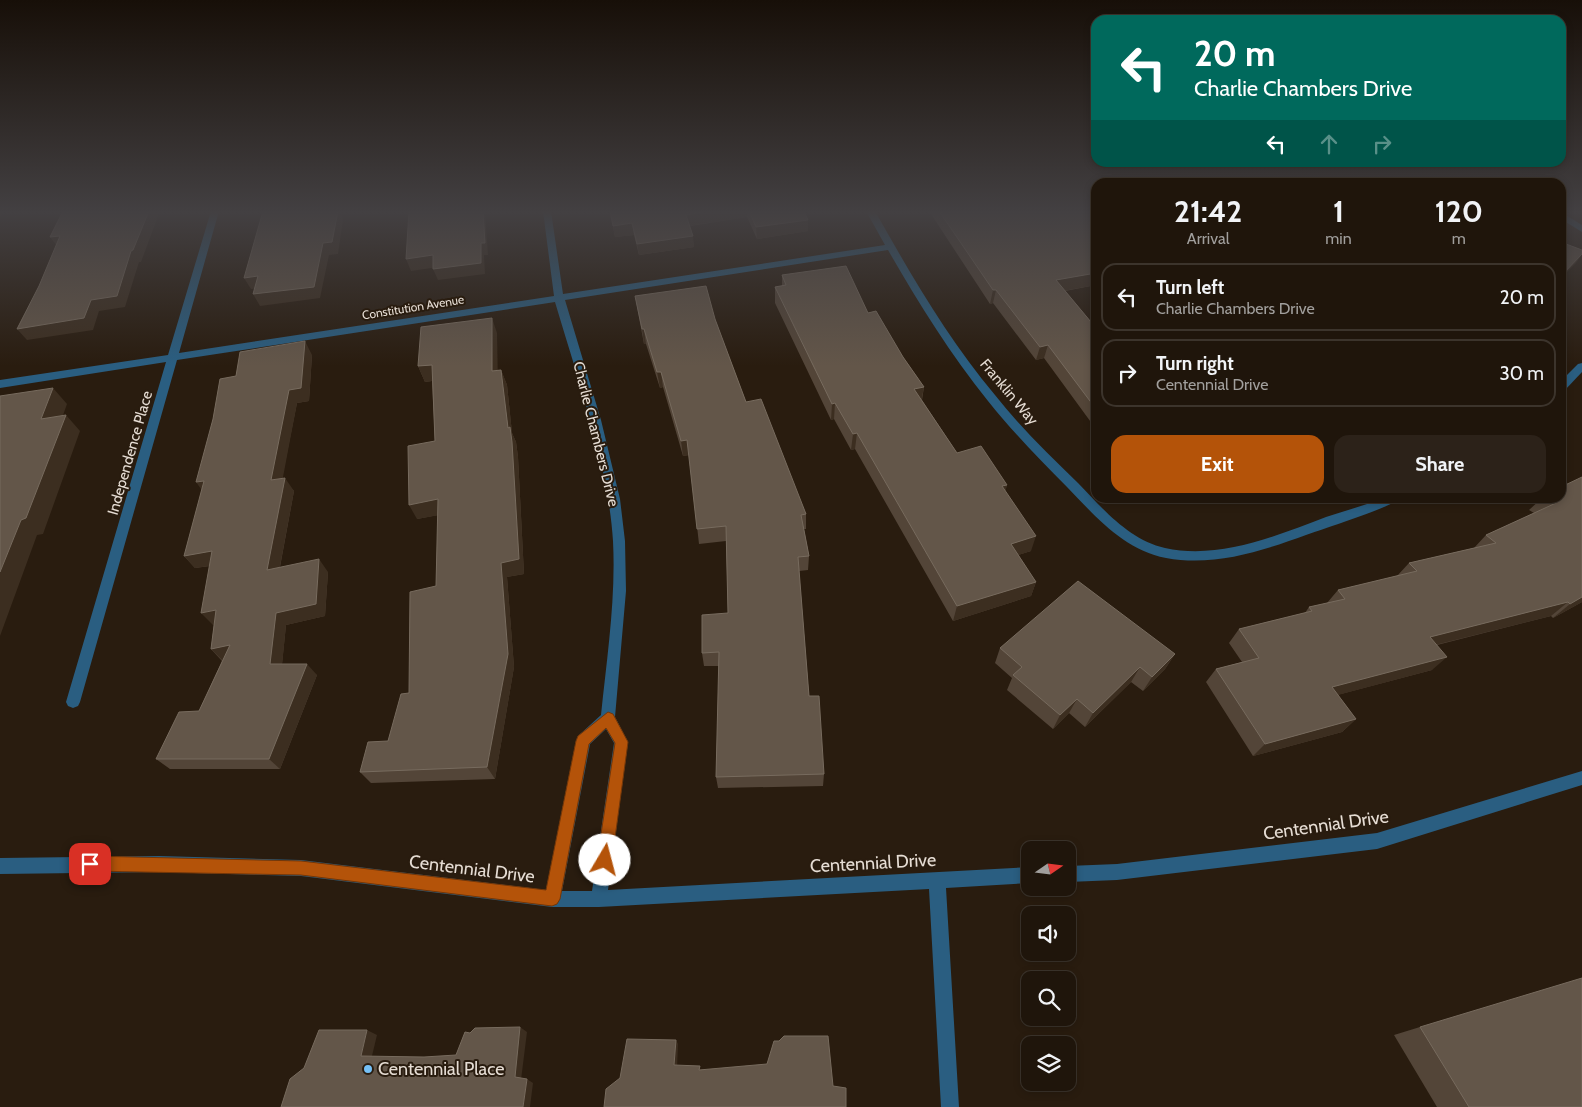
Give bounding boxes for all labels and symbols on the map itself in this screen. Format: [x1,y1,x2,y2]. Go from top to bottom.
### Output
street label: Constitution Avenue [361,292,465,322]
street label: Franklin Way [976,355,1042,429]
street label: Charlie Chambers Drive [569,360,623,509]
street label: Independence Place [104,389,156,517]
street label: Centennial Drive [1262,805,1390,845]
position arrow [578,833,630,885]
north arrow [1021,841,1076,896]
pin [69,843,111,885]
street label: Centennial Drive [809,849,937,877]
street label: Centennial Drive [408,850,536,888]
place label: Centennial Place [378,1058,504,1080]
marker: Centennial Place [362,1063,374,1075]

